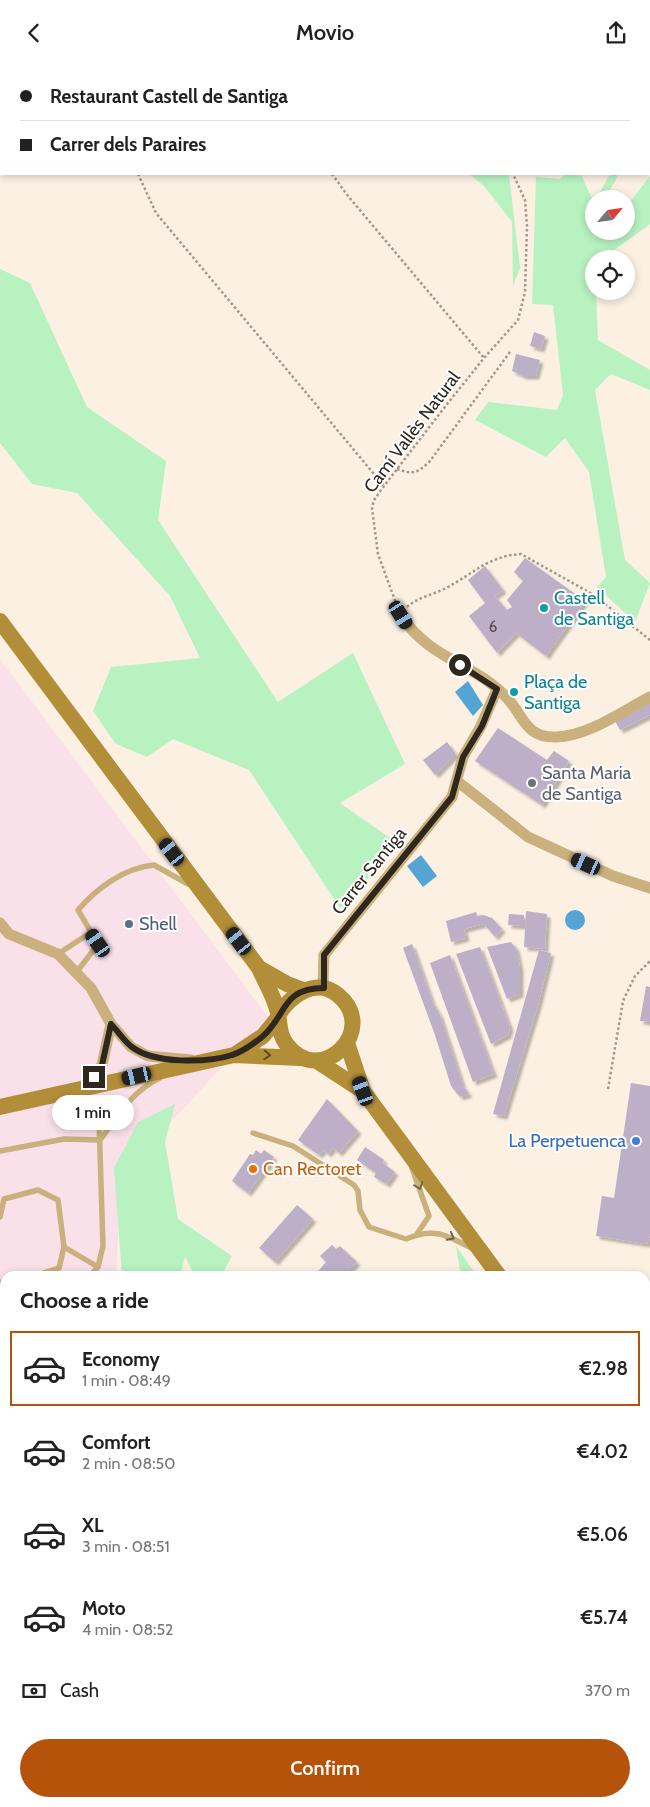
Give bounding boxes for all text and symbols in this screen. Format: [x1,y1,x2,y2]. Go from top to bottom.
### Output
icon: back [20,19,48,47]
text: Movio [296,19,354,46]
icon: share [602,19,630,47]
text: Restaurant Castell de Santiga [50,85,288,108]
text: Carrer dels Paraires [50,133,206,156]
north arrow [585,190,635,240]
map controls [585,190,635,300]
button: locate [585,250,635,300]
street label: Camí Vallès Natural [359,366,465,497]
place label: Castell de Santiga [554,587,634,630]
car [386,598,415,632]
marker: Castell de Santiga [538,602,550,614]
house number: 6 [489,618,497,636]
route start [449,654,471,676]
place label: Plaça de Santiga [524,671,587,714]
marker: Plaça de Santiga [508,686,520,698]
place label: Santa Maria de Santiga [542,762,631,805]
marker: Santa Maria de Santiga [526,777,538,789]
street label: Carrer Santiga [327,822,411,919]
car [156,836,187,868]
car [569,851,602,877]
place label: Shell [139,913,178,935]
marker: Shell [123,918,135,930]
car [223,925,254,957]
car [83,926,112,960]
one-way arrow [264,1050,272,1061]
car [120,1065,153,1087]
route end [83,1066,105,1088]
car [350,1074,375,1108]
callout: 1 min [53,1095,135,1129]
text: 1 min [75,1103,111,1122]
place label: La Perpetuenca [508,1130,626,1152]
marker: La Perpetuenca [630,1135,642,1147]
place label: Can Rectoret [263,1158,361,1180]
marker: Can Rectoret [247,1163,259,1175]
one-way arrow [412,1181,423,1190]
one-way arrow [446,1231,455,1241]
text: Choose a ride [20,1287,149,1314]
icon: car [22,1346,67,1391]
text: Economy [82,1348,160,1371]
text: €2.98 [580,1357,628,1380]
text: 1 min · 08:49 [82,1371,171,1390]
icon: car [22,1429,67,1474]
text: Comfort [82,1431,151,1454]
text: €4.02 [577,1440,628,1463]
text: 2 min · 08:50 [82,1454,175,1473]
icon: car [22,1512,67,1557]
text: XL [82,1514,103,1537]
text: €5.06 [578,1523,628,1546]
text: 3 min · 08:51 [82,1537,170,1556]
icon: car [22,1595,67,1640]
text: Moto [82,1597,126,1620]
text: €5.74 [581,1606,628,1629]
text: 4 min · 08:52 [82,1620,173,1639]
icon: cash [20,1677,48,1705]
text: Cash [60,1679,99,1702]
text: 370 m [585,1681,630,1700]
button: Confirm [20,1739,630,1797]

